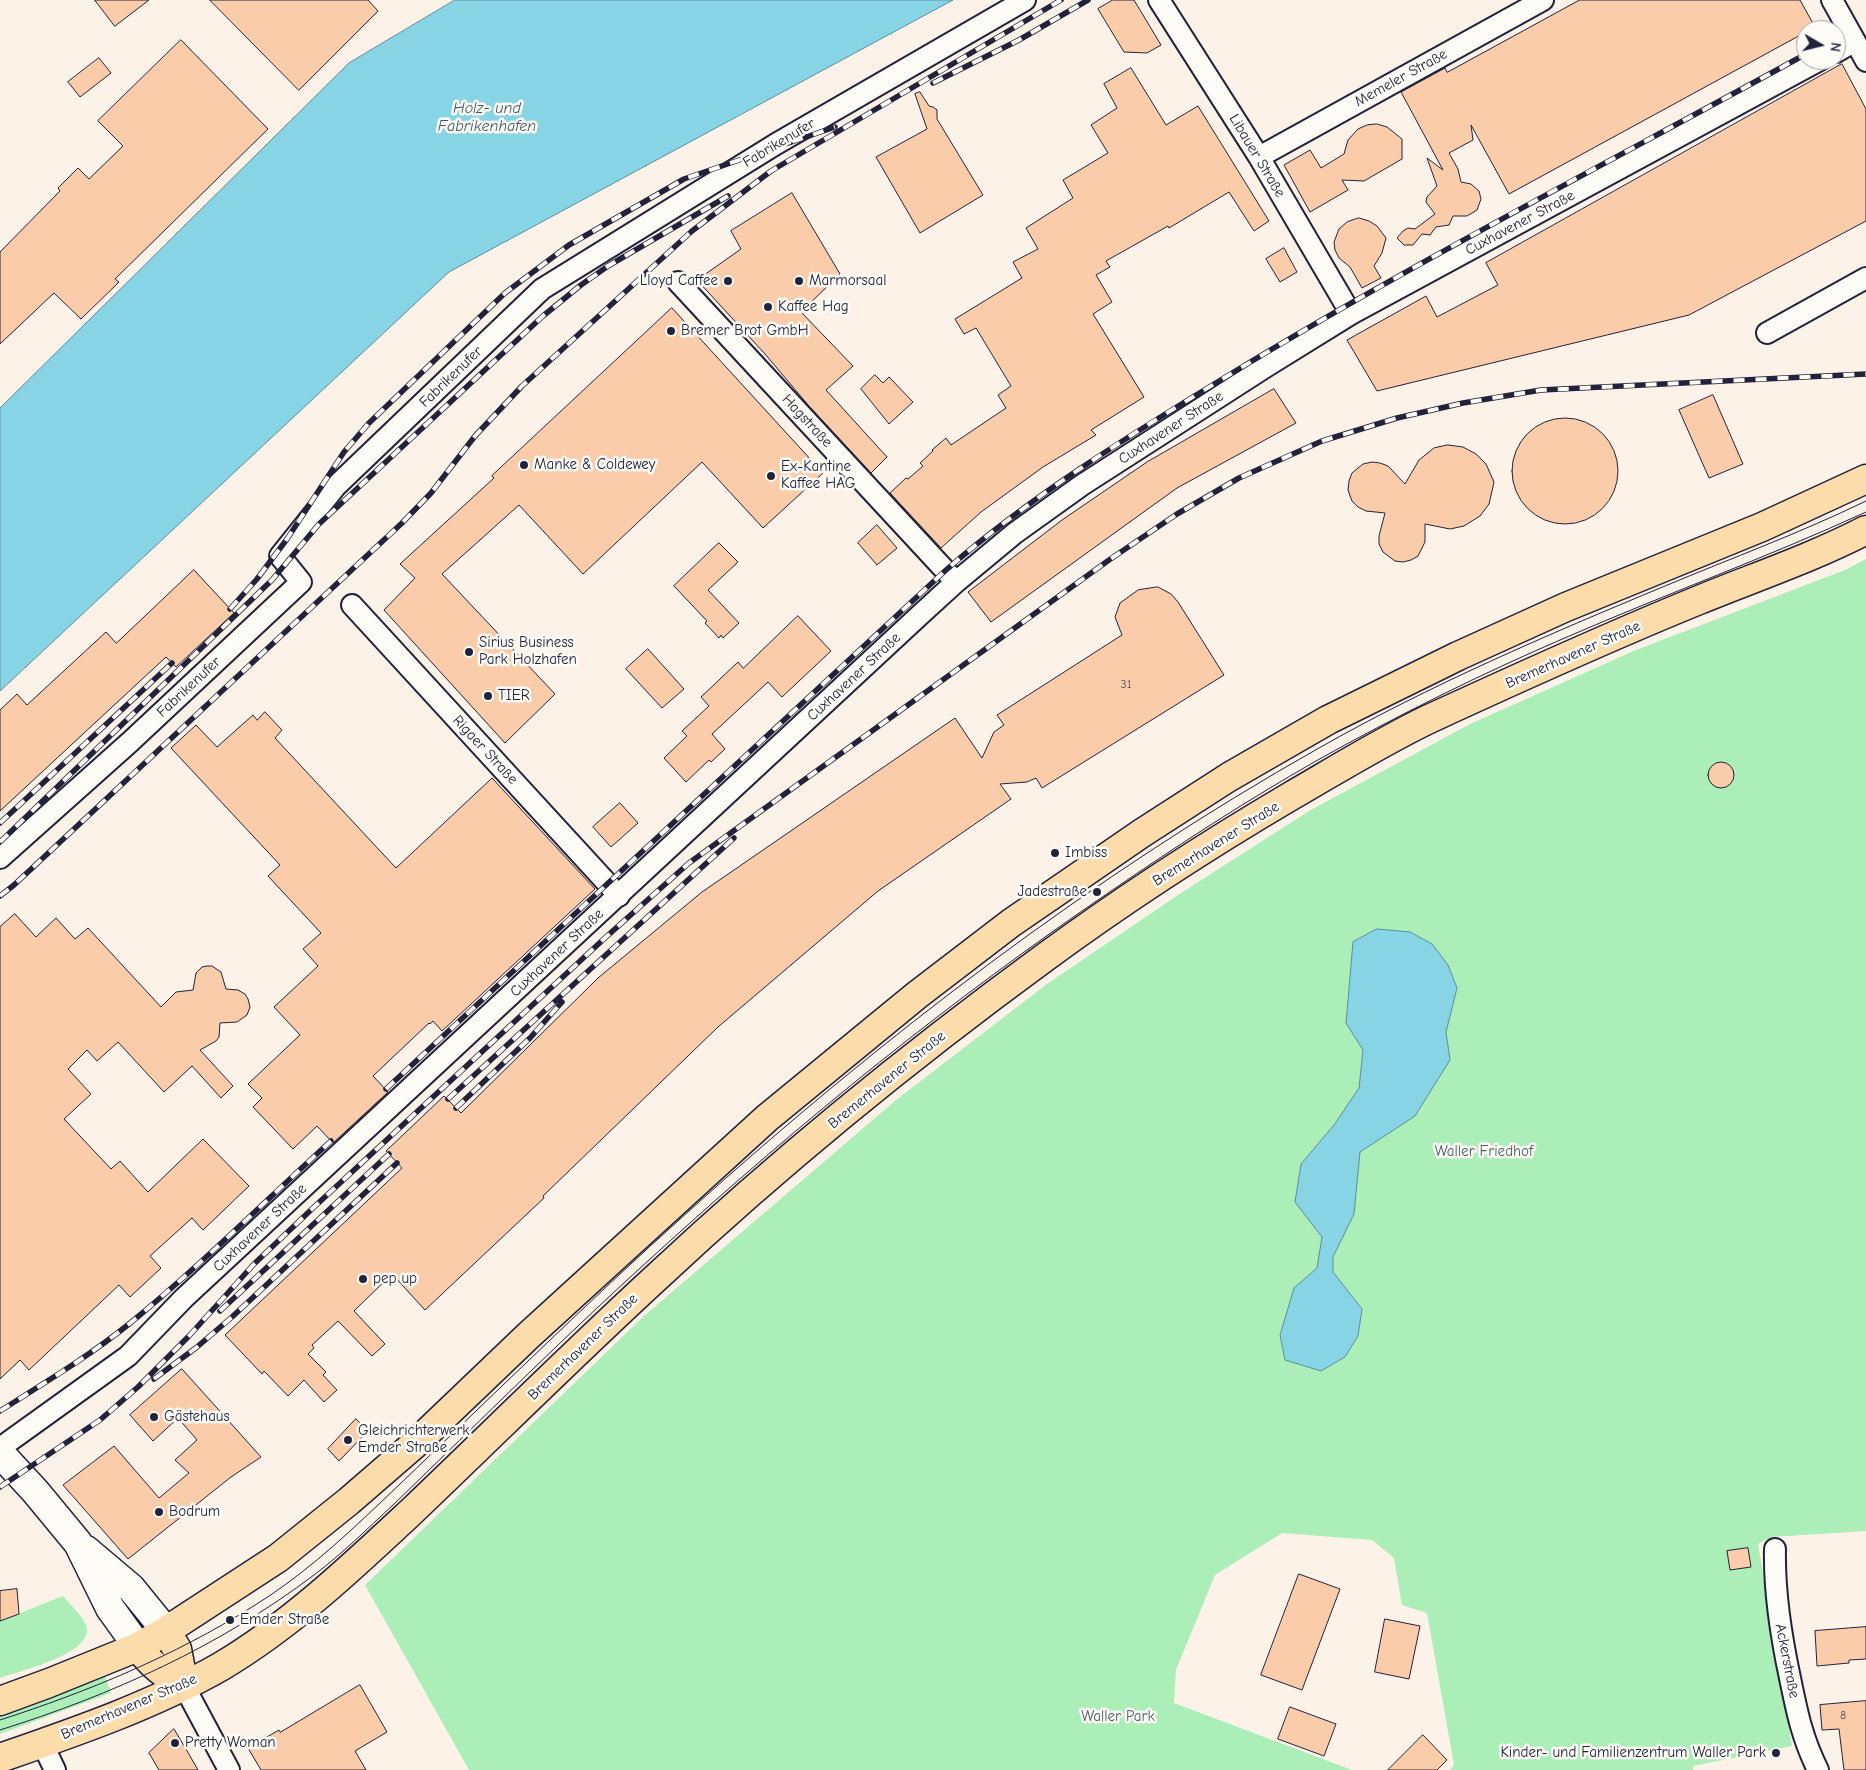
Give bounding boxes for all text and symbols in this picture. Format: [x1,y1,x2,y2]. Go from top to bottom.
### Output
north arrow [1796,20,1846,70]
text: N [1826,41,1844,53]
street label: Memeler Straße [1352,45,1450,111]
water label: Holz- und Fabrikenhafen [438,98,536,136]
street label: Libauer Straße [1225,111,1289,201]
street label: Fabrikenufer [740,114,818,172]
street label: Cuxhavener Straße [1462,187,1578,259]
place label: Lloyd Caffee [640,272,718,290]
place label: Marmorsaal [809,272,887,290]
marker: Lloyd Caffee [722,275,734,287]
marker: Marmorsaal [793,275,805,287]
place label: Kaffee Hag [778,298,849,316]
marker: Kaffee Hag [762,301,774,313]
place label: Bremer Brot GmbH [681,322,808,340]
marker: Bremer Brot GmbH [665,325,677,337]
street label: Fabrikenufer [416,342,486,412]
street label: Cuxhavener Straße [1115,387,1227,469]
street label: Hagstraße [778,391,836,451]
place label: Manke & Coldewey [534,456,656,474]
place label: Ex-Kantine Kaffee HAG [781,458,856,493]
marker: Manke & Coldewey [518,459,530,471]
marker: Ex-Kantine Kaffee HAG [765,470,777,482]
street label: Bremerhavener Straße [1503,617,1643,693]
street label: Cuxhavener Straße [803,629,905,725]
place label: Sirius Business Park Holzhafen [479,634,577,669]
marker: Sirius Business Park Holzhafen [463,646,475,658]
street label: Fabrikenufer [153,653,225,721]
house number: 31 [1121,678,1131,692]
place label: TIER [498,687,530,705]
marker: TIER [482,690,494,702]
street label: Rigaer Straße [448,712,522,788]
street label: Bremerhavener Straße [1149,798,1283,890]
place label: Imbiss [1065,844,1107,862]
marker: Imbiss [1049,847,1061,859]
place label: Jadestraße [1018,883,1087,901]
marker: Jadestraße [1091,886,1103,898]
street label: Cuxhavener Straße [506,905,608,1001]
street label: Bremerhavener Straße [825,1027,949,1133]
park label: Waller Friedhof [1435,1143,1533,1161]
street label: Cuxhavener Straße [209,1180,311,1276]
place label: pep up [373,1270,417,1288]
marker: pep up [357,1273,369,1285]
street label: Bremerhavener Straße [524,1290,642,1404]
place label: Gästehaus [164,1408,230,1426]
marker: Gästehaus [148,1411,160,1423]
place label: Gleichrichterwerk Emder Straße [358,1422,470,1457]
marker: Gleichrichterwerk Emder Straße [342,1434,354,1446]
place label: Bodrum [169,1503,220,1521]
marker: Bodrum [153,1506,165,1518]
place label: Emder Straße [240,1611,329,1629]
marker: Emder Straße [224,1614,236,1626]
street label: Ackerstraße [1771,1622,1803,1700]
street label: Bremerhavener Straße [58,1670,200,1744]
park label: Waller Park [1081,1708,1155,1726]
house number: 8 [1840,1709,1846,1723]
place label: Pretty Woman [185,1734,276,1752]
marker: Pretty Woman [169,1737,181,1749]
place label: Kinder- und Familienzentrum Waller Park [1500,1744,1766,1762]
marker: Kinder- und Familienzentrum Waller Park [1770,1747,1782,1759]

